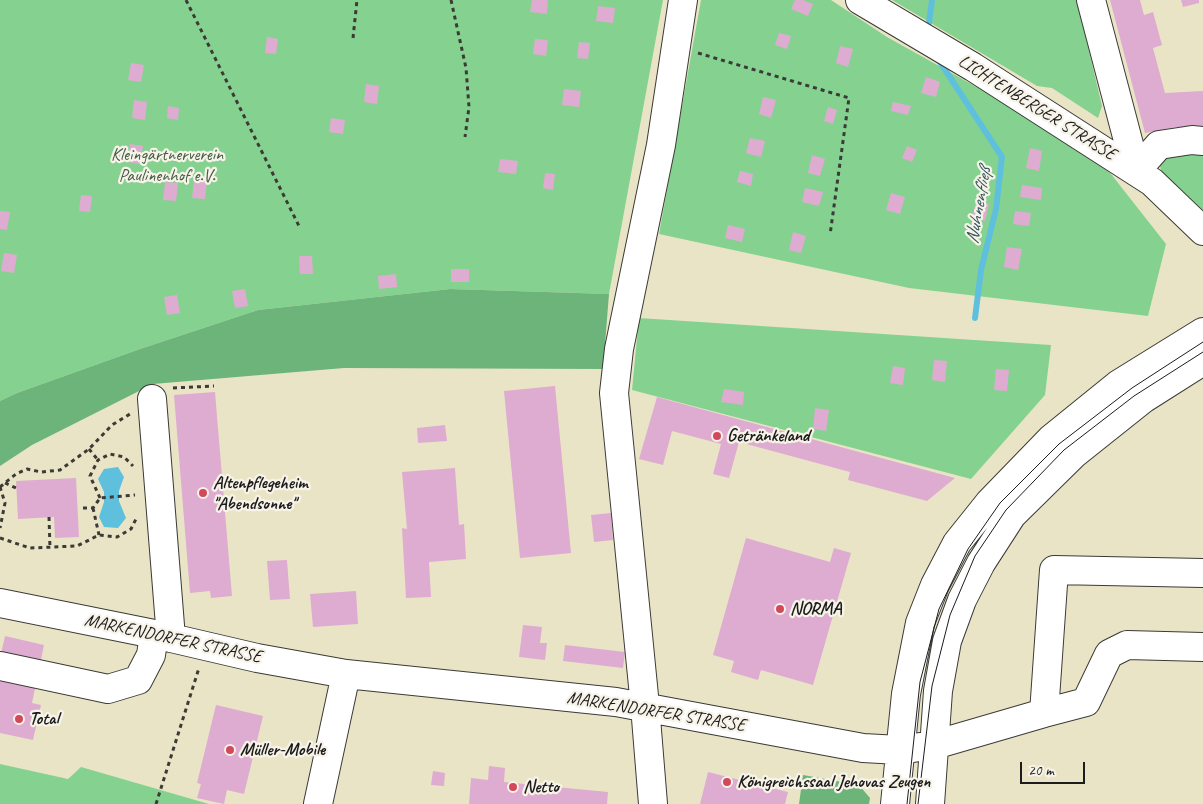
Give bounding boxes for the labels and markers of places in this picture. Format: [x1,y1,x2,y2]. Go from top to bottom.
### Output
place label: Getränkeland [727,425,809,447]
marker: Getränkeland [711,430,723,442]
place label: Altenpflegeheim "Abendsonne" [213,472,307,514]
marker: Altenpflegeheim "Abendsonne" [197,487,209,499]
place label: NORMA [790,598,841,620]
marker: NORMA [774,603,786,615]
place label: Total [29,708,59,730]
marker: Total [13,713,25,725]
place label: Müller-Mobile [240,739,325,761]
marker: Müller-Mobile [224,744,236,756]
place label: Königreichssaal Jehovas Zeugen [737,771,930,793]
place label: Netto [523,776,559,798]
marker: Königreichssaal Jehovas Zeugen [721,776,733,788]
marker: Netto [507,781,519,793]

